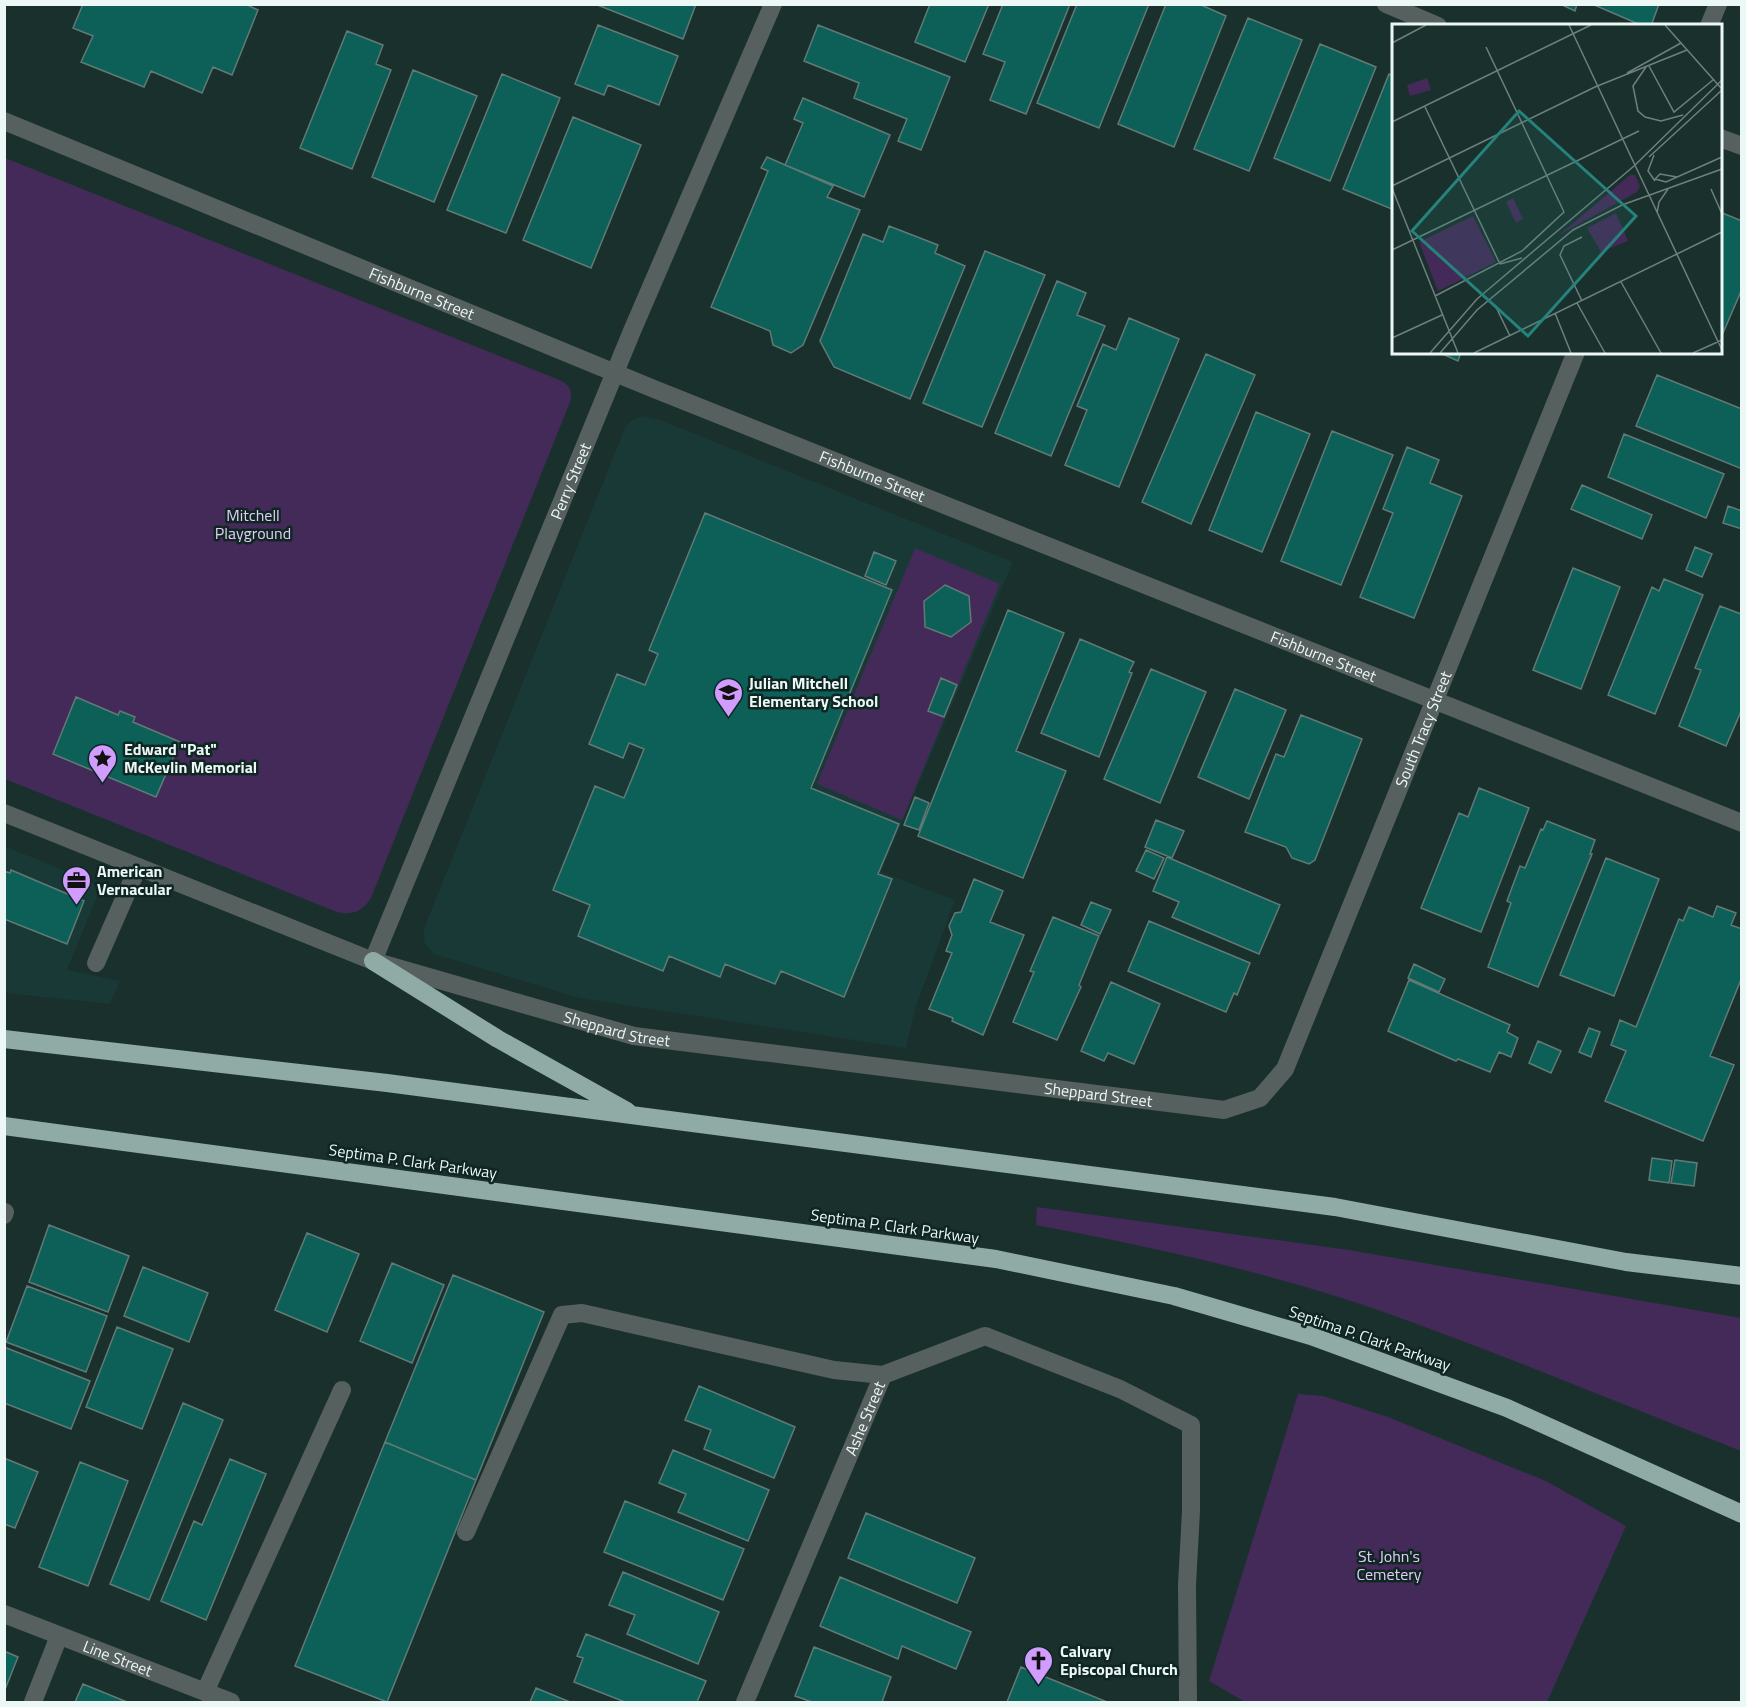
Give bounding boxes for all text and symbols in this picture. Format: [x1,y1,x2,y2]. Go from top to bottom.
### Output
inset map [1392,24,1722,354]
street label: Fishburne Street [366,261,479,326]
street label: Perry Street [544,439,597,523]
street label: Fishburne Street [816,444,929,508]
park label: Mitchell Playground [215,503,291,545]
street label: Fishburne Street [1267,624,1380,688]
street label: South Tracy Street [1389,667,1458,791]
place label: Julian Mitchell Elementary School [749,671,878,713]
school or university icon: Julian Mitchell Elementary School [712,676,744,718]
place label: Edward "Pat" McKevlin Memorial [124,737,257,779]
place icon: Edward "Pat" McKevlin Memorial [87,742,119,784]
place label: American Vernacular [97,859,172,901]
office icon: American Vernacular [60,864,92,906]
street label: Sheppard Street [561,1004,672,1052]
street label: Sheppard Street [1043,1076,1154,1113]
street label: Septima P. Clark Parkway [327,1137,499,1185]
street label: Septima P. Clark Parkway [809,1202,981,1250]
street label: Septima P. Clark Parkway [1286,1299,1454,1377]
street label: Ashe Street [838,1377,891,1459]
park label: St. John's Cemetery [1357,1544,1422,1586]
street label: Line Street [80,1634,156,1683]
place label: Calvary Episcopal Church [1060,1639,1178,1681]
church icon: Calvary Episcopal Church [1023,1644,1055,1686]

